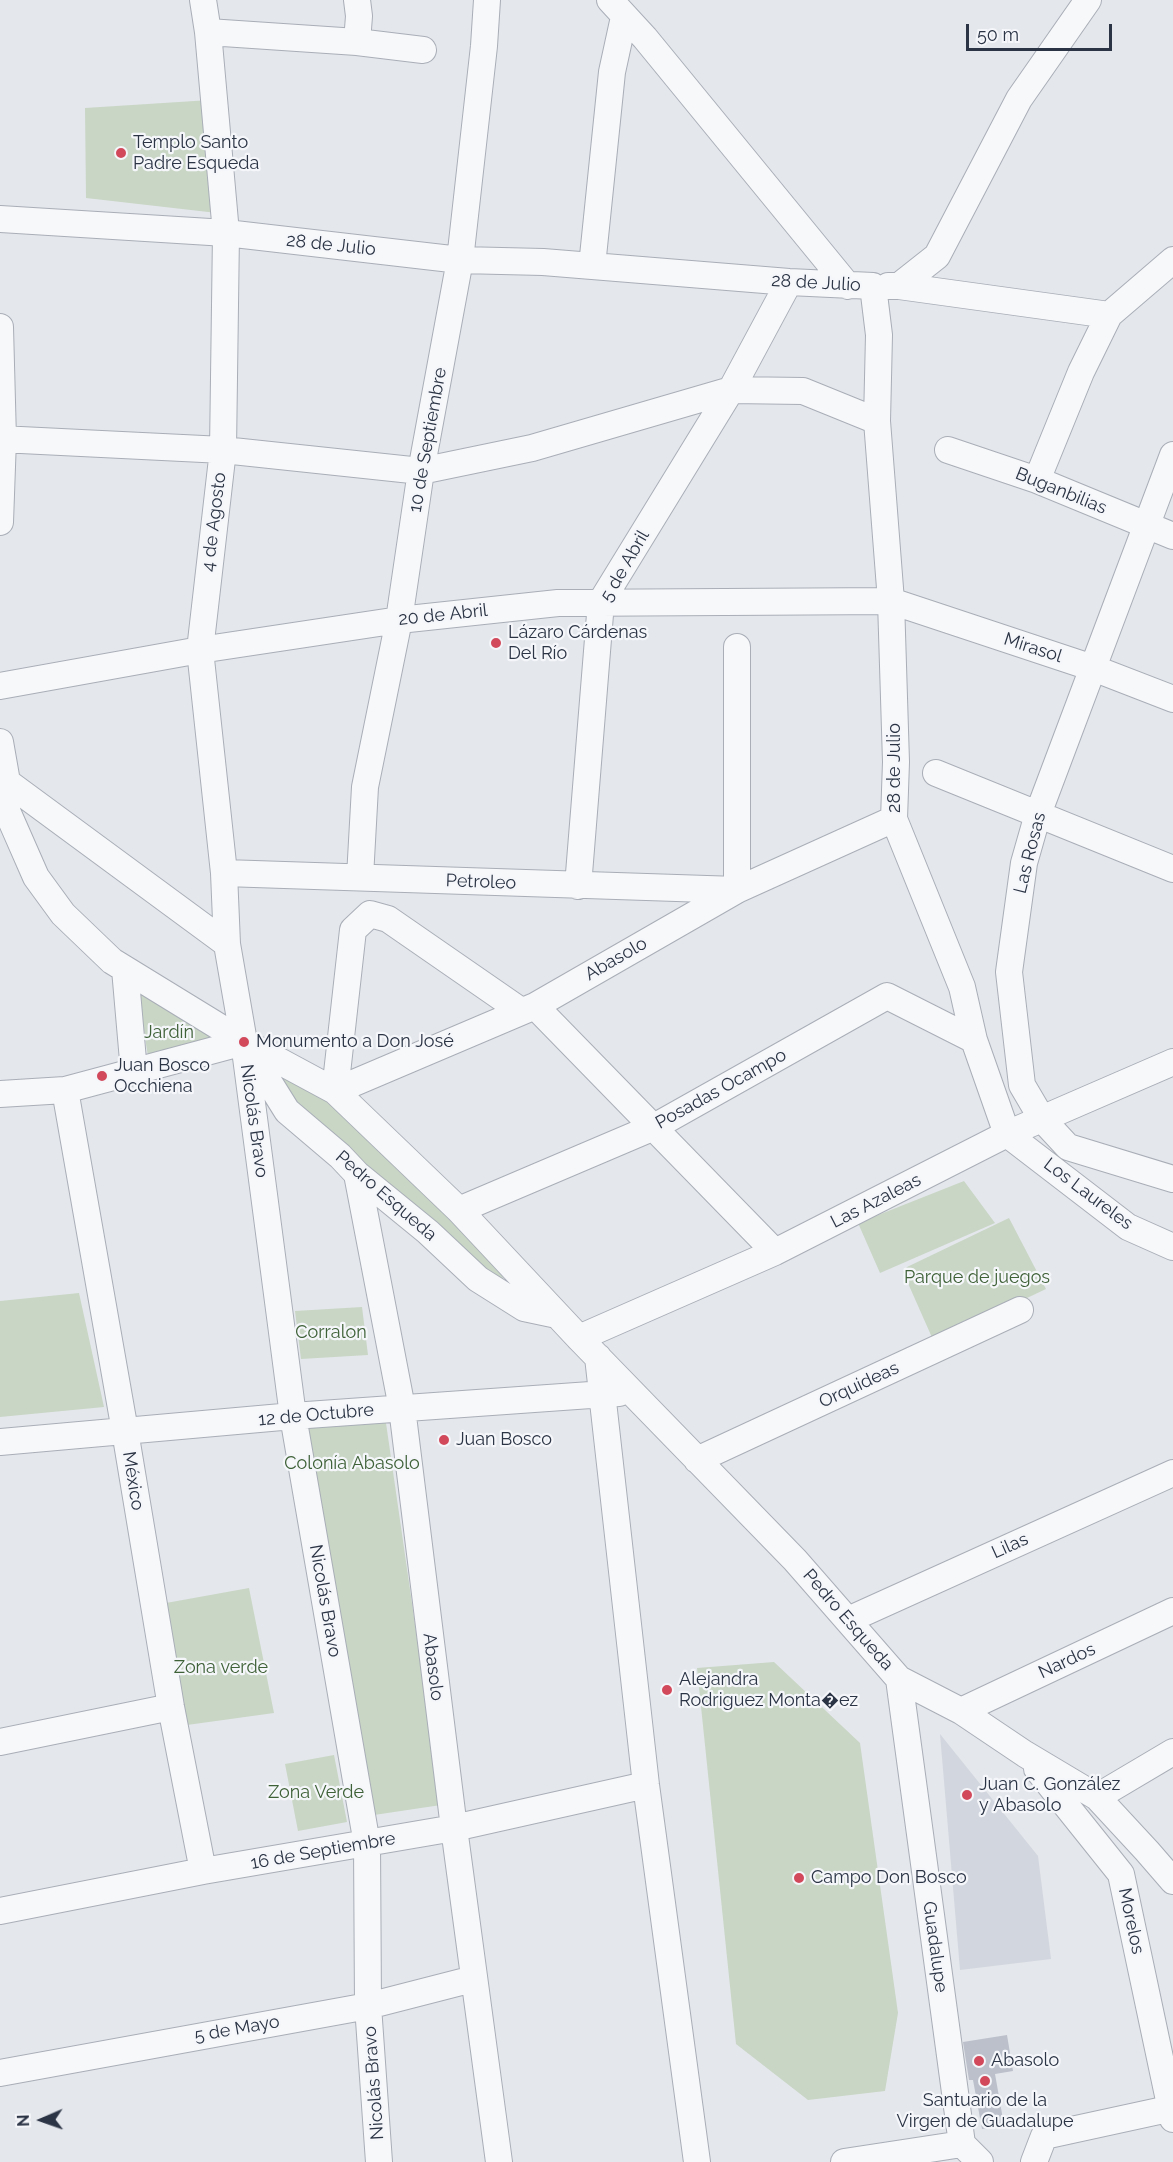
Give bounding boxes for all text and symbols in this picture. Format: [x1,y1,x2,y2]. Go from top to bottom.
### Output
scale bar [969,12,1114,50]
text: 50 m [977,24,1019,45]
place label: Templo Santo Padre Esqueda [133,132,259,174]
marker: Templo Santo Padre Esqueda [114,146,128,160]
street label: 28 de Julio [285,230,377,260]
street label: 28 de Julio [771,270,861,296]
street label: 10 de Septiembre [405,366,451,514]
street label: Buganbilias [1012,463,1110,519]
street label: 4 de Agosto [197,471,231,573]
street label: 5 de Abril [596,526,654,606]
street label: 20 de Abril [397,600,489,630]
place label: Lázaro Cárdenas Del Río [508,622,647,664]
street label: Mirasol [1001,628,1065,668]
marker: Lázaro Cárdenas Del Río [489,636,503,650]
street label: 28 de Julio [884,723,906,813]
street label: Las Rosas [1009,810,1051,896]
street label: Petroleo [445,870,517,894]
street label: Abasolo [581,933,651,985]
park label: Jardín [144,1022,194,1044]
place label: Monumento a Don José [256,1031,454,1053]
marker: Monumento a Don José [237,1035,251,1049]
street label: Posadas Ocampo [652,1044,790,1134]
place label: Juan Bosco Occhiena [114,1055,210,1098]
street label: Nicolás Bravo [235,1063,273,1179]
marker: Juan Bosco Occhiena [95,1069,109,1083]
street label: Pedro Esqueda [331,1146,441,1246]
street label: Los Laureles [1039,1153,1137,1235]
street label: Las Azaleas [827,1169,925,1233]
park label: Parque de juegos [904,1267,1050,1289]
park label: Corralon [295,1322,367,1344]
street label: Orquideas [816,1357,902,1413]
street label: 12 de Octubre [257,1399,375,1431]
place label: Juan Bosco [456,1429,552,1451]
marker: Juan Bosco [437,1433,451,1447]
street label: México [118,1450,148,1512]
park label: Colonía Abasolo [284,1453,420,1475]
street label: Lilas [988,1528,1032,1564]
street label: Nicolás Bravo [304,1543,346,1659]
street label: Pedro Esqueda [798,1565,898,1675]
street label: Abasolo [418,1632,448,1702]
street label: Nardos [1035,1638,1099,1684]
park label: Zona verde [174,1657,268,1679]
place label: Alejandra Rodriguez Monta�ez [679,1669,858,1712]
marker: Alejandra Rodriguez Monta�ez [660,1683,674,1697]
place label: Juan C. González y Abasolo [979,1774,1120,1816]
park label: Zona Verde [268,1782,364,1804]
marker: Juan C. González y Abasolo [960,1788,974,1802]
street label: 16 de Septiembre [249,1828,397,1874]
place label: Campo Don Bosco [811,1867,967,1889]
marker: Campo Don Bosco [792,1871,806,1885]
street label: Morelos [1113,1886,1149,1956]
street label: Guadalupe [918,1900,952,1994]
street label: 5 de Mayo [193,2011,281,2047]
street label: Nicolás Bravo [359,2025,389,2141]
place label: Abasolo [991,2050,1059,2072]
marker: Abasolo [972,2054,986,2068]
marker: Santuario de la Virgen de Guadalupe [978,2074,992,2088]
north arrow [12,2090,72,2150]
place label: Santuario de la Virgen de Guadalupe [897,2090,1073,2132]
text: N [14,2114,33,2127]

